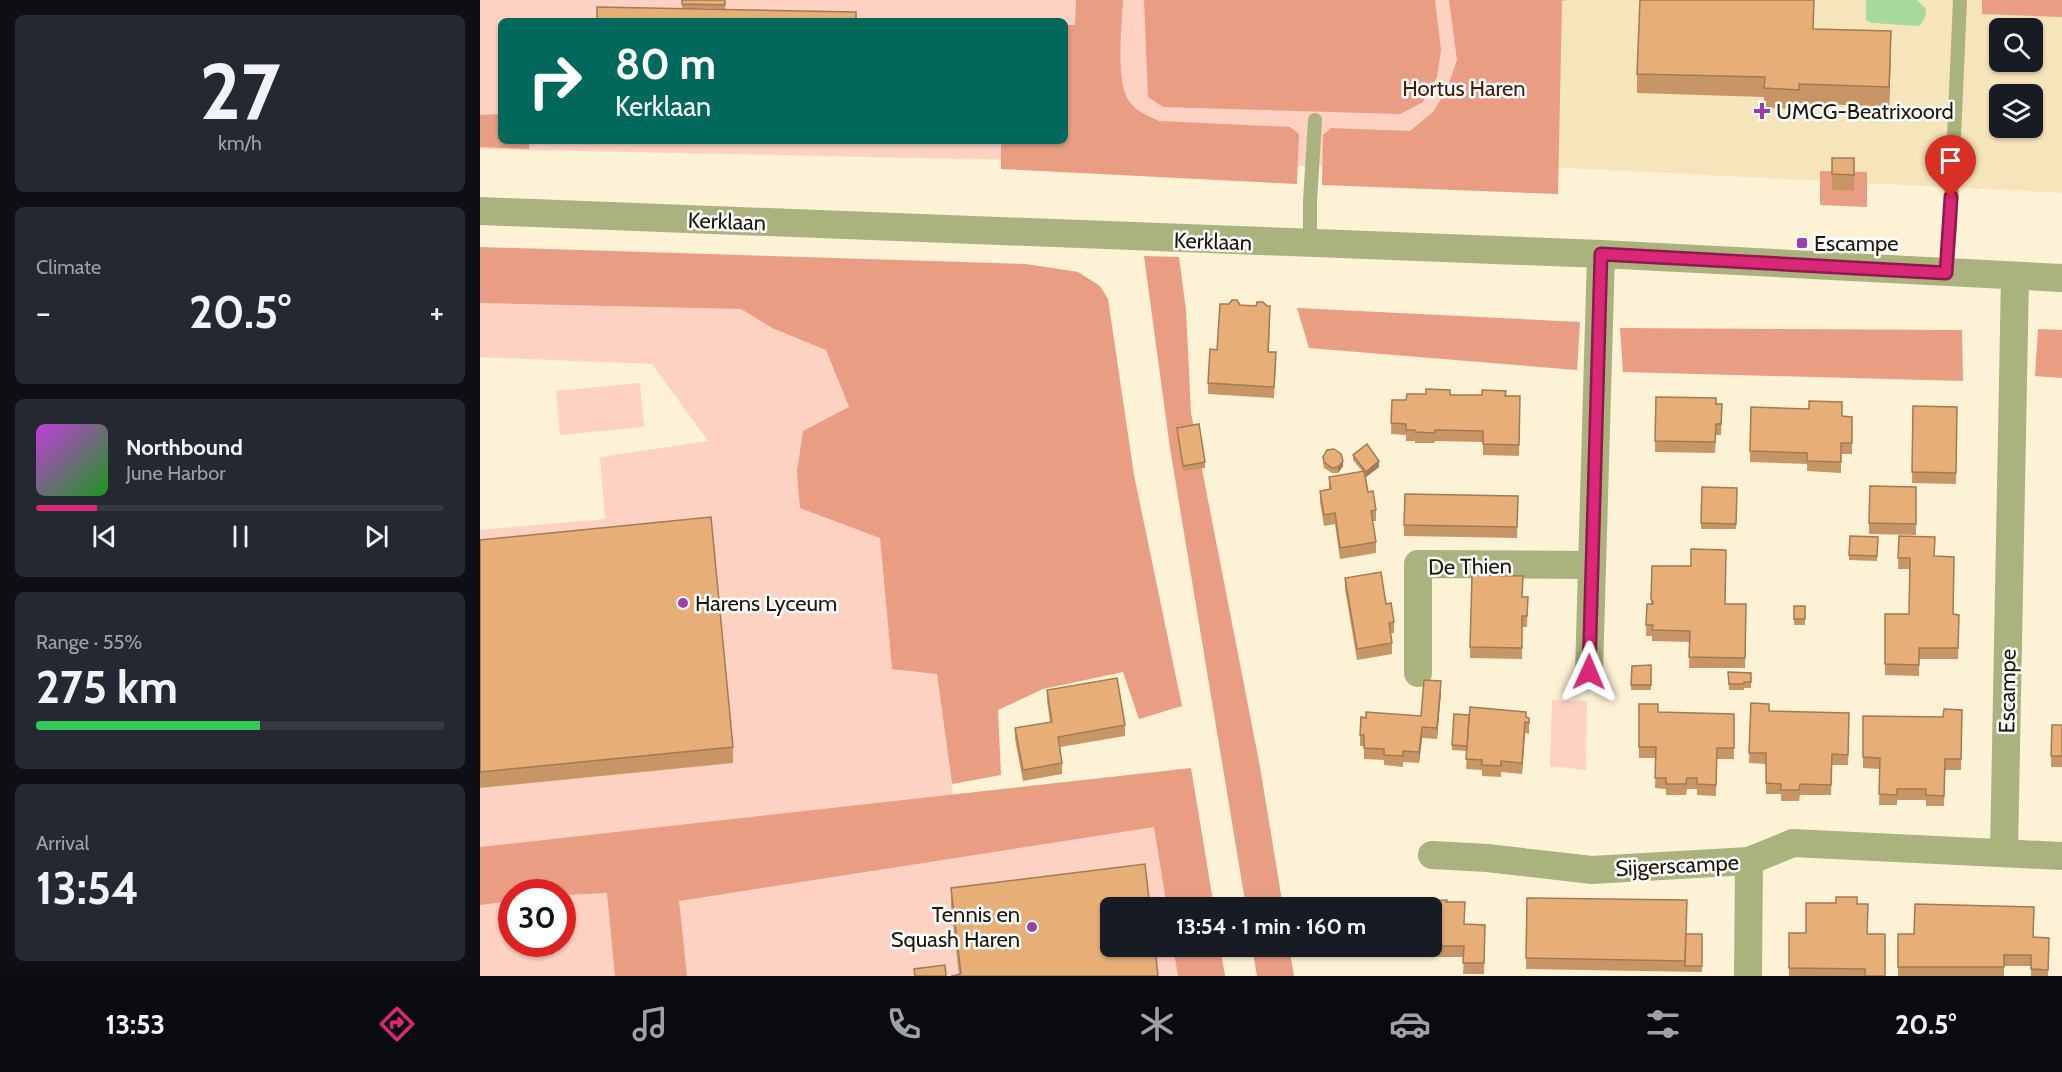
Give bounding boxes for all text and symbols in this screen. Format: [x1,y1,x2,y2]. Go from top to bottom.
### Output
map controls [1989,18,2043,138]
button: search [1989,18,2043,72]
text: 80 m [615,38,716,90]
icon: right [516,42,594,120]
text: 27 [199,44,281,139]
park label: Hortus Haren [1402,75,1526,102]
button: layers [1989,84,2043,138]
text: Kerklaan [615,90,711,123]
place label: UMCG-Beatrixoord [1776,98,1954,125]
marker: UMCG-Beatrixoord [1753,102,1771,120]
text: km/h [218,131,262,155]
pin [1925,135,1976,197]
icon: arrive [1934,144,1967,177]
street label: Kerklaan [687,207,767,236]
street label: Kerklaan [1173,227,1253,256]
place label: Escampe [1814,230,1899,257]
marker: Escampe [1795,236,1809,250]
text: Climate [36,255,101,279]
text: 20.5° [189,285,291,339]
text: − [36,292,51,332]
text: + [429,292,444,332]
text: Northbound [126,434,243,461]
text: June Harbor [126,461,226,485]
icon: previous [88,520,121,553]
icon: pause [224,520,257,553]
icon: next [360,520,393,553]
street label: De Thien [1428,552,1512,581]
place label: Harens Lyceum [695,590,837,617]
marker: Harens Lyceum [676,596,690,610]
text: Range · 55% [36,630,142,654]
position arrow [1557,640,1621,704]
street label: Escampe [1993,649,2022,734]
text: 275 km [36,660,178,714]
text: Arrival [36,831,89,855]
street label: Sijgerscampe [1615,849,1739,882]
text: 13:54 [36,861,139,915]
speed limit sign: 30 [498,879,576,957]
place label: Tennis en Squash Haren [891,901,1020,953]
text: 13:54 · 1 min · 160 m [1176,913,1366,940]
marker: Tennis en Squash Haren [1025,920,1039,934]
icon: directions [376,1003,418,1045]
icon: music [629,1003,671,1045]
icon: phone [883,1003,925,1045]
icon: climate [1136,1003,1178,1045]
icon: car [1389,1003,1431,1045]
icon: filters [1642,1003,1684,1045]
text: 13:53 [106,1008,165,1041]
text: 20.5° [1895,1008,1956,1041]

